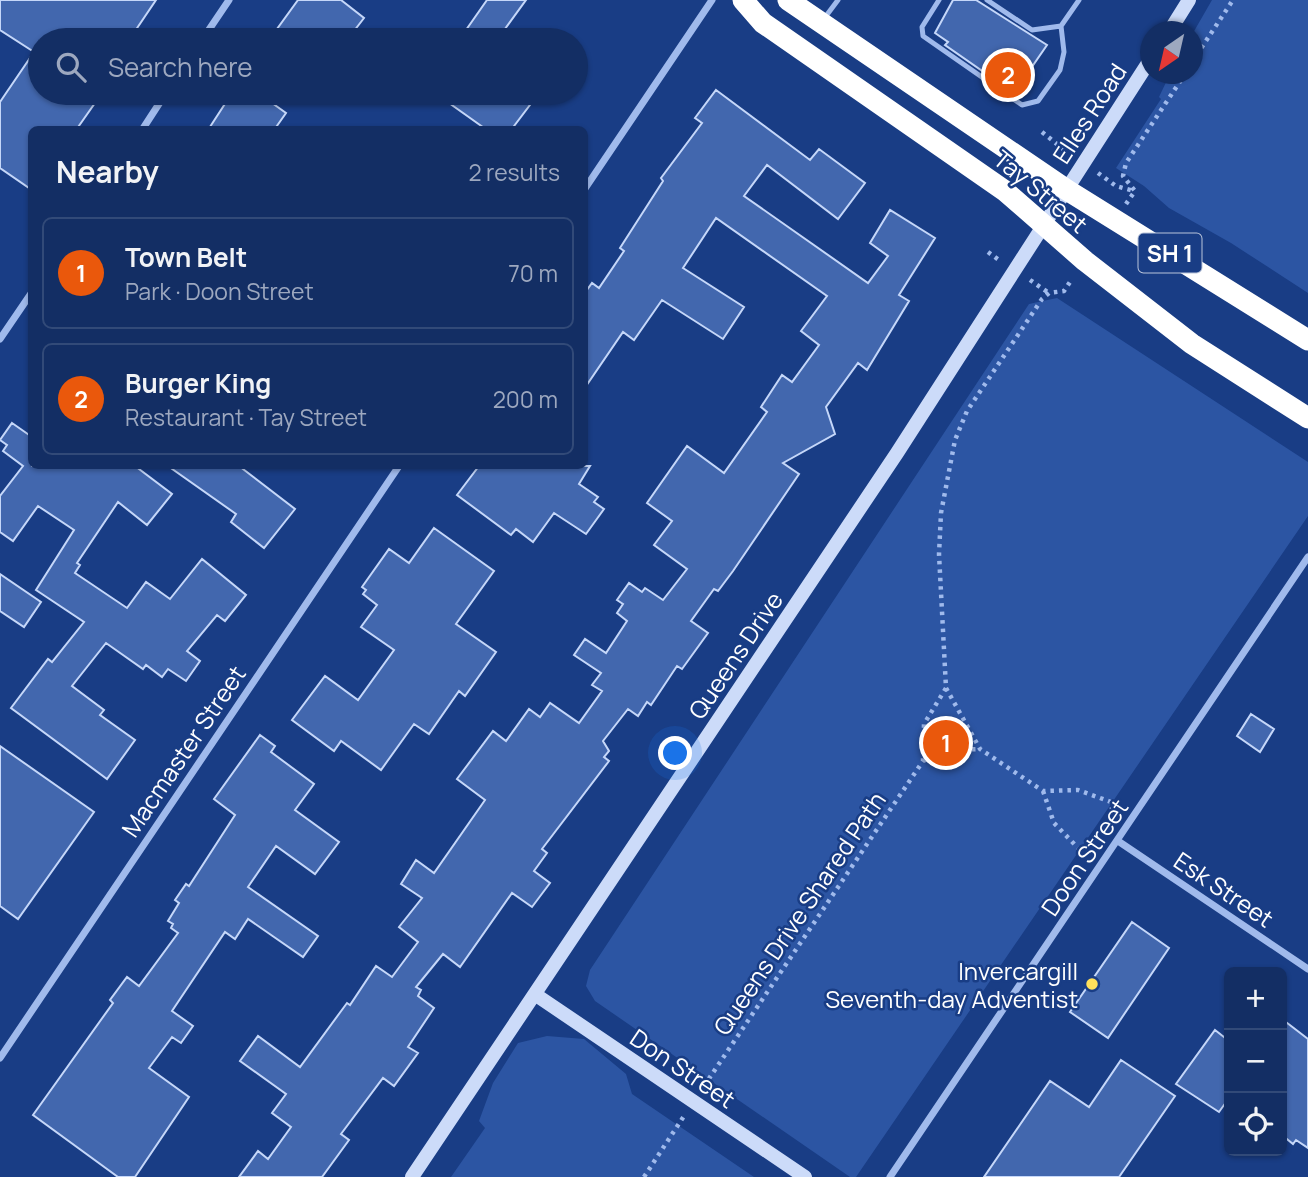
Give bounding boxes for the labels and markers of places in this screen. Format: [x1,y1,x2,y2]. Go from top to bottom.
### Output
pin: 2 [985,49,1031,101]
pin: 1 [923,717,969,769]
place label: Invercargill Seventh-day Adventist [825,954,1078,1015]
marker: Invercargill Seventh-day Adventist [1084,976,1100,992]

